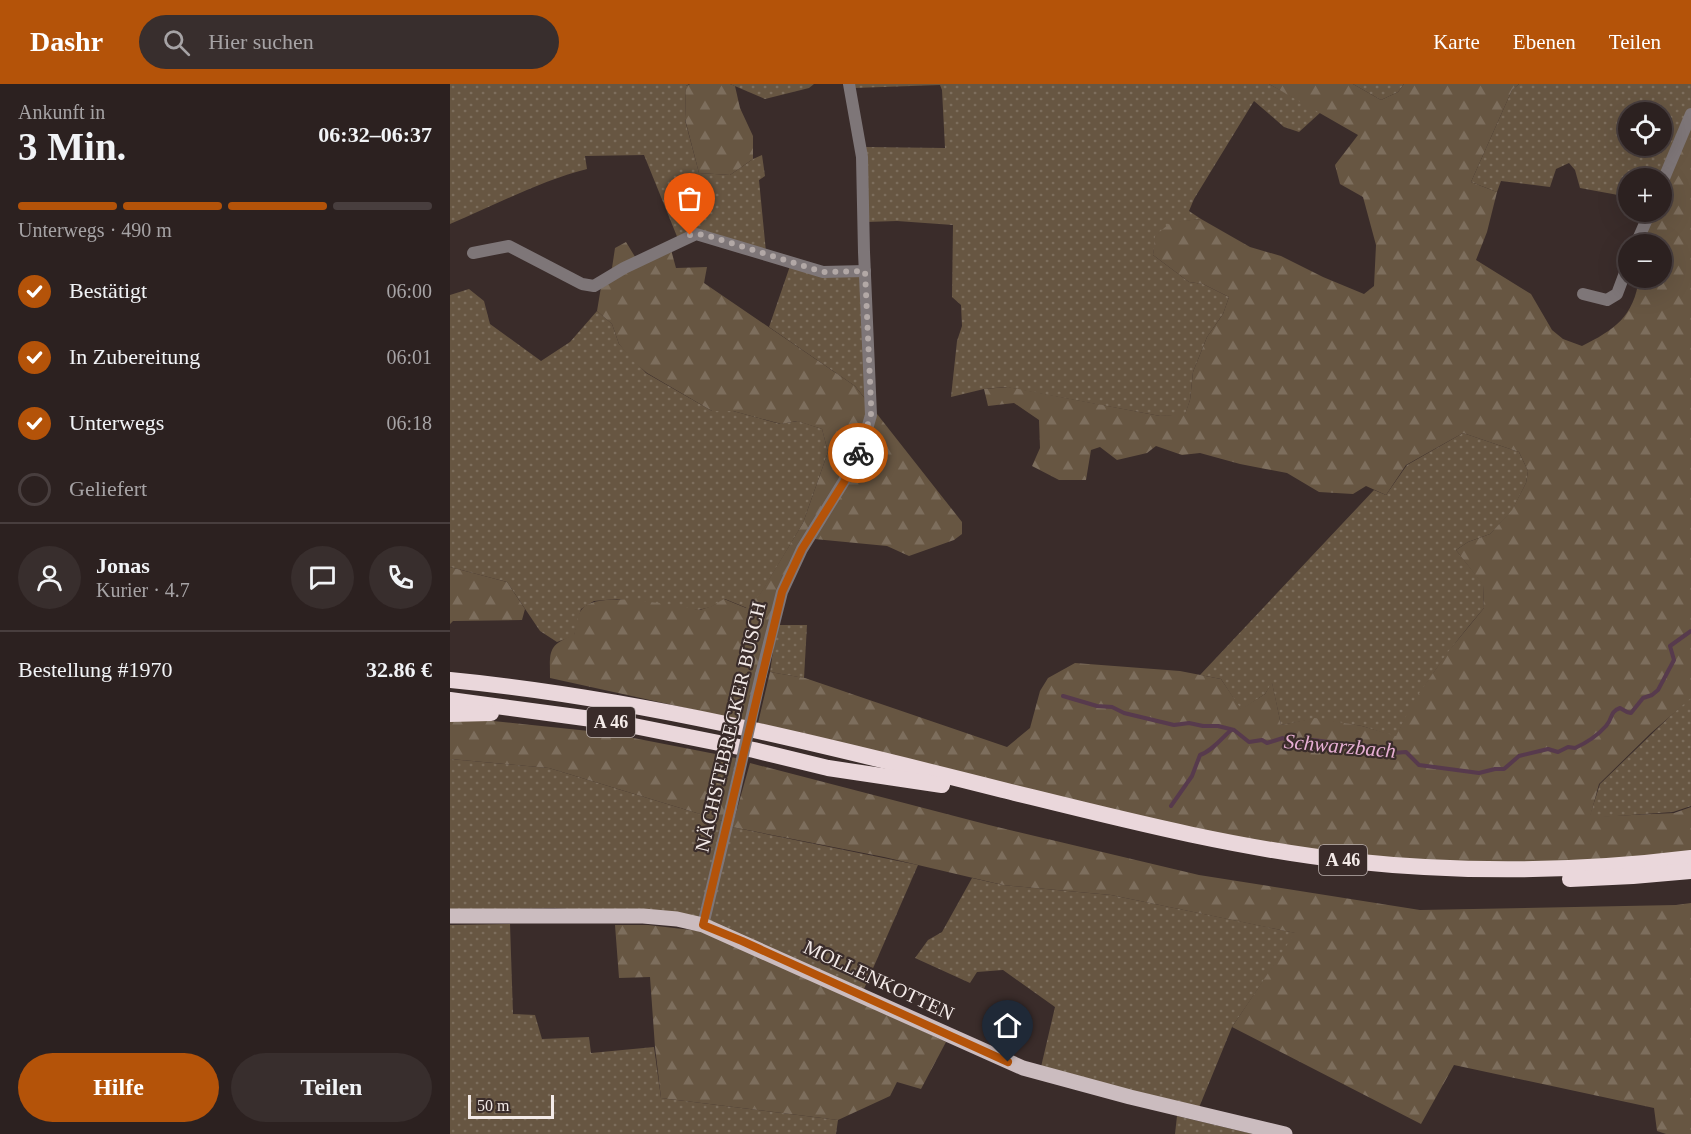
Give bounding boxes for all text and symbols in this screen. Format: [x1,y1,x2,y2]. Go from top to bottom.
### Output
search box [139,15,559,69]
text: Dashr [30,26,103,57]
icon: search [160,26,193,59]
text: Hier suchen [208,29,314,54]
text: Karte [1433,30,1480,54]
text: Ebenen [1513,30,1576,54]
text: Teilen [1609,30,1661,54]
text: Ankunft in [18,101,105,123]
map controls [1618,102,1672,288]
button: locate [1618,102,1672,156]
text: 06:32–06:37 [318,122,432,147]
text: 3 Min. [18,125,126,168]
button: + [1618,168,1672,222]
pin [664,173,715,235]
icon: bag [673,182,706,215]
text: Unterwegs · 490 m [18,219,172,241]
button: − [1618,234,1672,288]
icon: check [18,275,51,308]
text: Bestätigt [69,278,147,303]
text: 06:00 [386,280,432,302]
icon: check [18,341,51,374]
text: In Zubereitung [69,344,200,369]
text: 06:01 [386,346,432,368]
icon: check [18,407,51,440]
text: Unterwegs [69,410,164,435]
text: 06:18 [386,412,432,434]
courier [828,423,888,483]
icon: bike [842,437,875,470]
text: Geliefert [69,476,147,501]
button: person [18,546,81,609]
button: chat [291,546,354,609]
button: phone [369,546,432,609]
text: Jonas [96,553,150,578]
text: Kurier · 4.7 [96,579,190,601]
street label: NÄCHSTEBRECKER BUSCH [690,600,770,854]
text: Bestellung #1970 [18,657,173,682]
text: 32.86 € [366,657,432,682]
road number: A 46 [587,707,635,737]
water label: Schwarzbach [1283,729,1397,763]
road number: A 46 [1319,845,1367,875]
street label: MOLLENKOTTEN [800,936,958,1024]
pin [982,1000,1033,1062]
icon: home [991,1009,1024,1042]
button: Hilfe [18,1053,219,1122]
button: Teilen [231,1053,432,1122]
scale bar [468,1092,554,1120]
text: 50 m [477,1097,509,1114]

